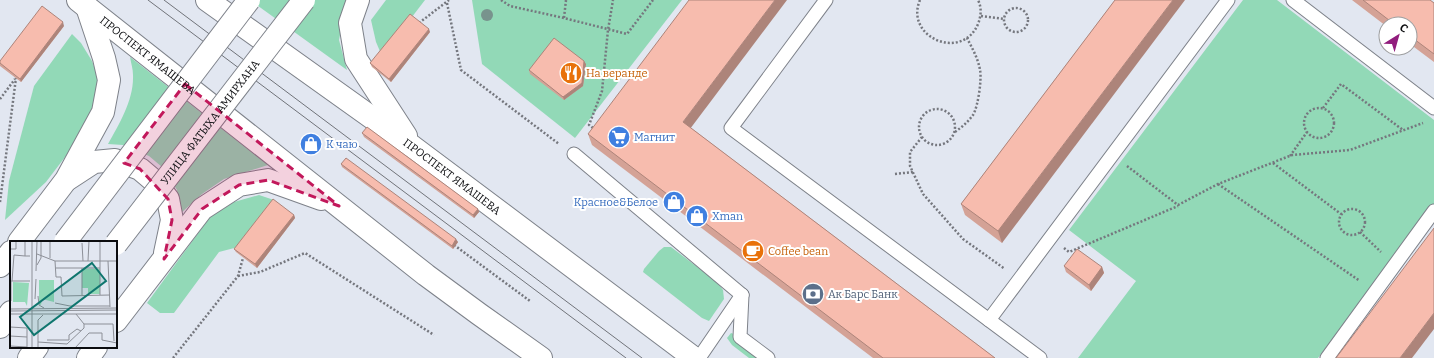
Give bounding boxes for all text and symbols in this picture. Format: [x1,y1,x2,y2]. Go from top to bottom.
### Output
street label: ПРОСПЕКТ ЯМАШЕВА [97,14,198,97]
north arrow [1378,16,1418,56]
text: С [1397,21,1410,36]
street label: УЛИЦА ФАТЫХА АМИРХАНА [158,57,263,187]
restaurant icon: На веранде [558,60,584,86]
place label: На веранде [586,67,647,80]
supermarket icon: Магнит [606,124,632,150]
shop icon: К чаю [298,131,324,157]
place label: Магнит [634,131,675,144]
street label: ПРОСПЕКТ ЯМАШЕВА [401,136,503,218]
place label: К чаю [326,138,358,151]
shop icon: Красное&Белое [661,189,687,215]
place label: Красное&Белое [574,196,658,209]
shop icon: Xman [684,203,710,229]
place label: Xman [712,210,743,223]
cafe icon: Coffee bean [740,238,766,264]
inset map [10,241,117,348]
place label: Coffee bean [768,245,828,258]
bank icon: Ак Барс Банк [800,281,826,307]
place label: Ак Барс Банк [828,288,898,301]

